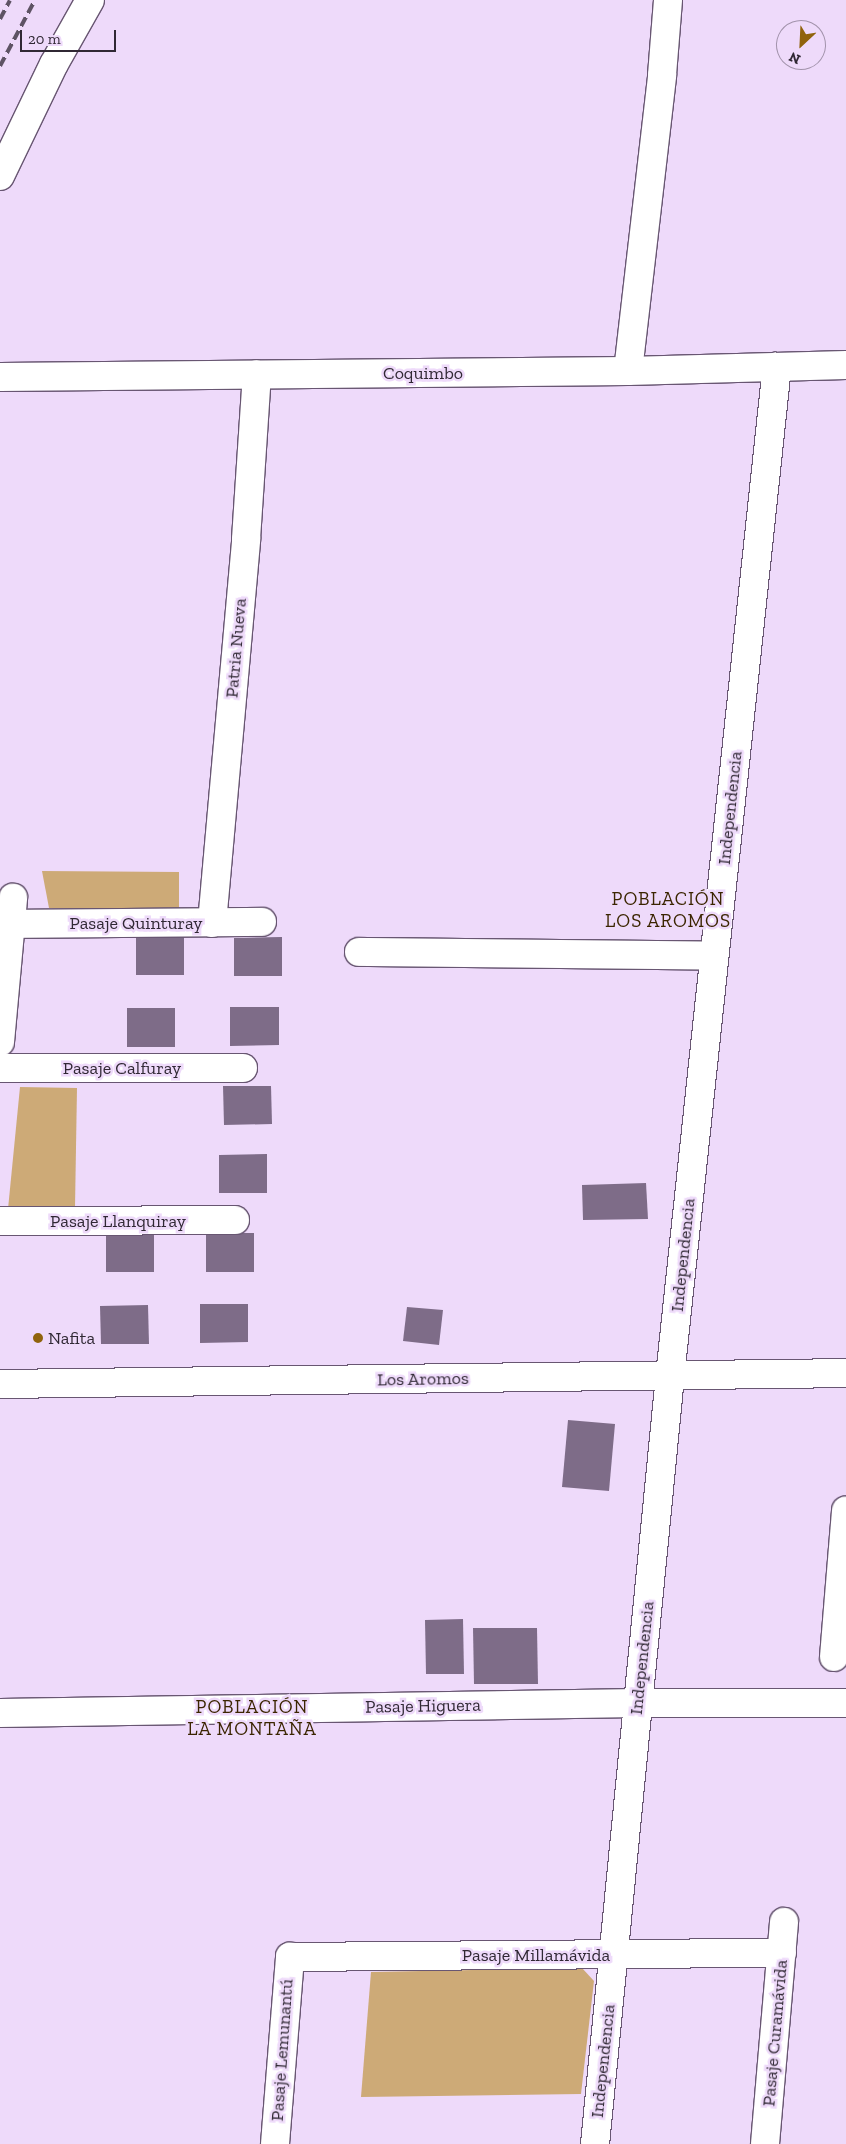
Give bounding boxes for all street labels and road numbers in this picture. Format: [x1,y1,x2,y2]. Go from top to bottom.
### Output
street label: Coquimbo [383,362,463,384]
street label: Patria Nueva [221,597,251,699]
street label: Independencia [713,750,747,866]
street label: Pasaje Quinturay [69,912,203,934]
street label: Pasaje Calfuray [63,1057,181,1079]
street label: Independencia [666,1197,700,1313]
street label: Pasaje Llanquiray [50,1210,186,1232]
street label: Los Aromos [377,1367,469,1391]
street label: Independencia [625,1600,659,1716]
street label: Pasaje Higuera [365,1694,481,1718]
street label: Pasaje Millamávida [462,1944,610,1966]
street label: Pasaje Curamávida [758,1959,792,2107]
street label: Pasaje Lemunantú [266,1978,298,2122]
street label: Independencia [586,2003,620,2119]

